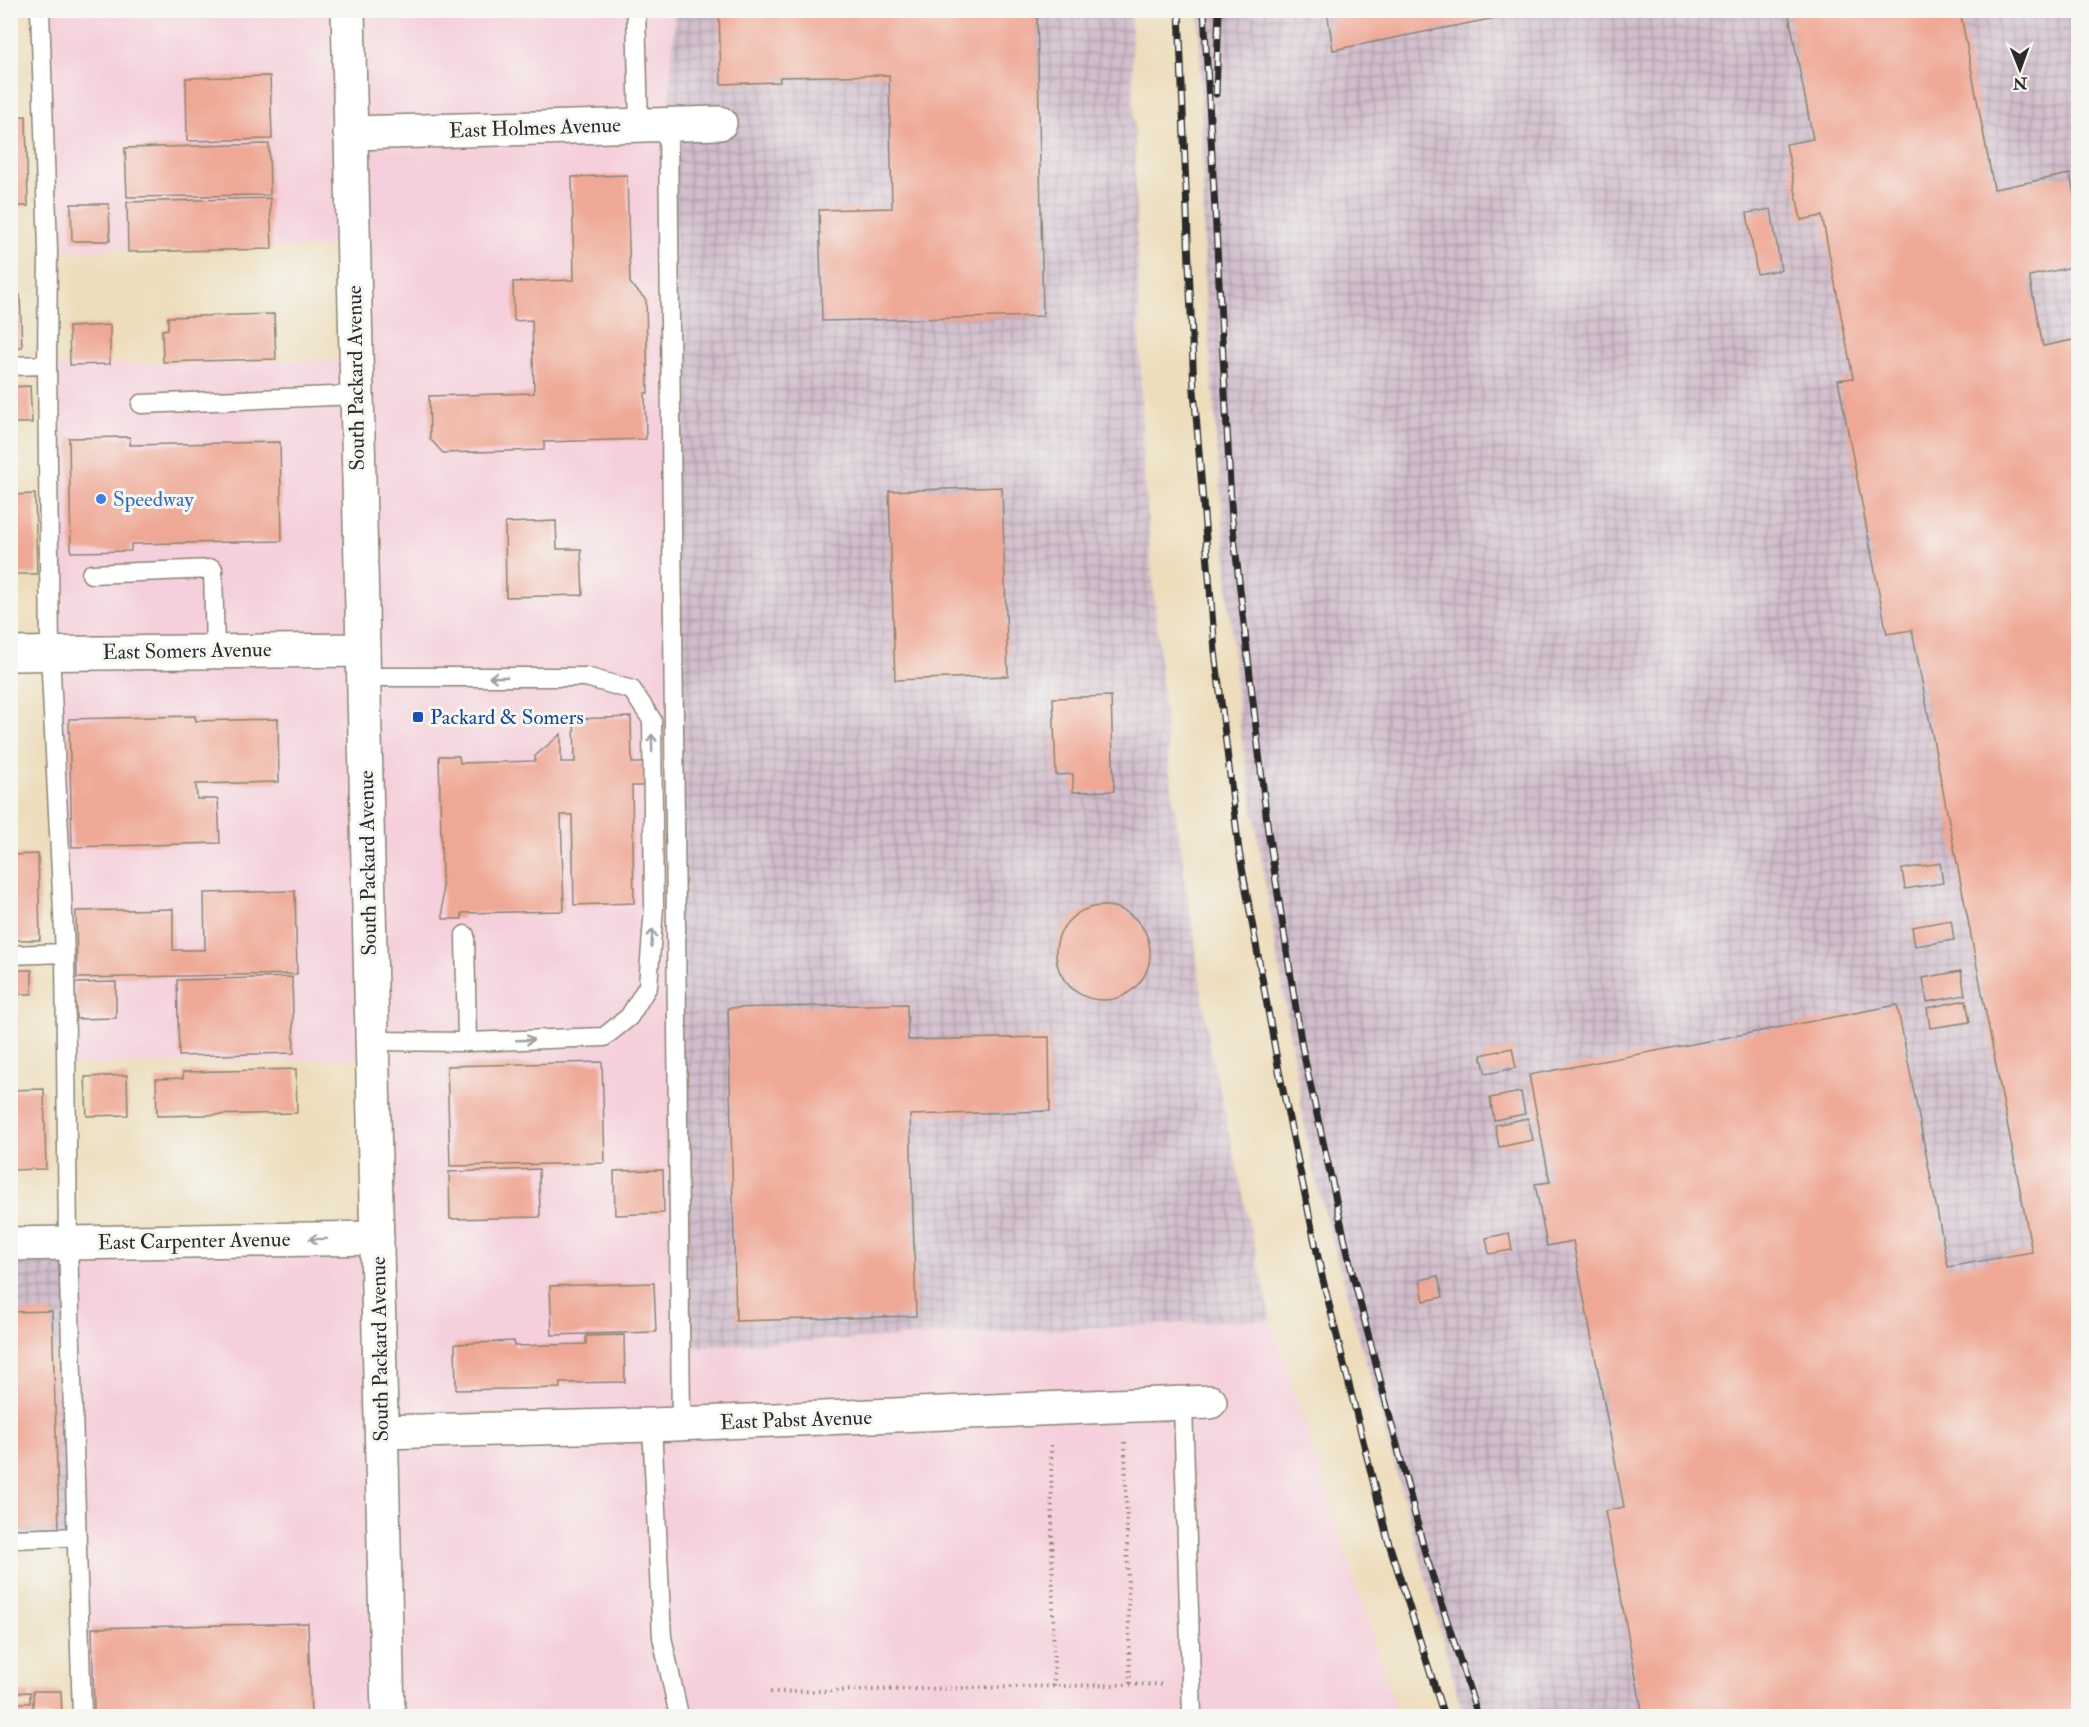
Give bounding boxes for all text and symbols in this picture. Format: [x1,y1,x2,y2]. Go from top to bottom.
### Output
north arrow [1990,39,2050,99]
text: N [2012,73,2029,93]
street label: East Holmes Avenue [449,112,622,144]
street label: South Packard Avenue [341,285,371,471]
place label: Speedway [113,486,194,513]
marker: Speedway [94,492,108,506]
street label: East Somers Avenue [102,636,272,666]
one-way arrow [489,671,509,683]
place label: Packard & Somers [430,704,584,731]
marker: Packard & Somers [411,710,425,724]
one-way arrow [646,734,658,754]
street label: South Packard Avenue [353,770,383,956]
one-way arrow [647,929,658,949]
one-way arrow [515,1034,535,1046]
street label: East Carpenter Avenue [97,1226,291,1256]
one-way arrow [309,1233,329,1245]
street label: South Packard Avenue [365,1256,395,1442]
street label: East Pabst Avenue [720,1404,873,1436]

